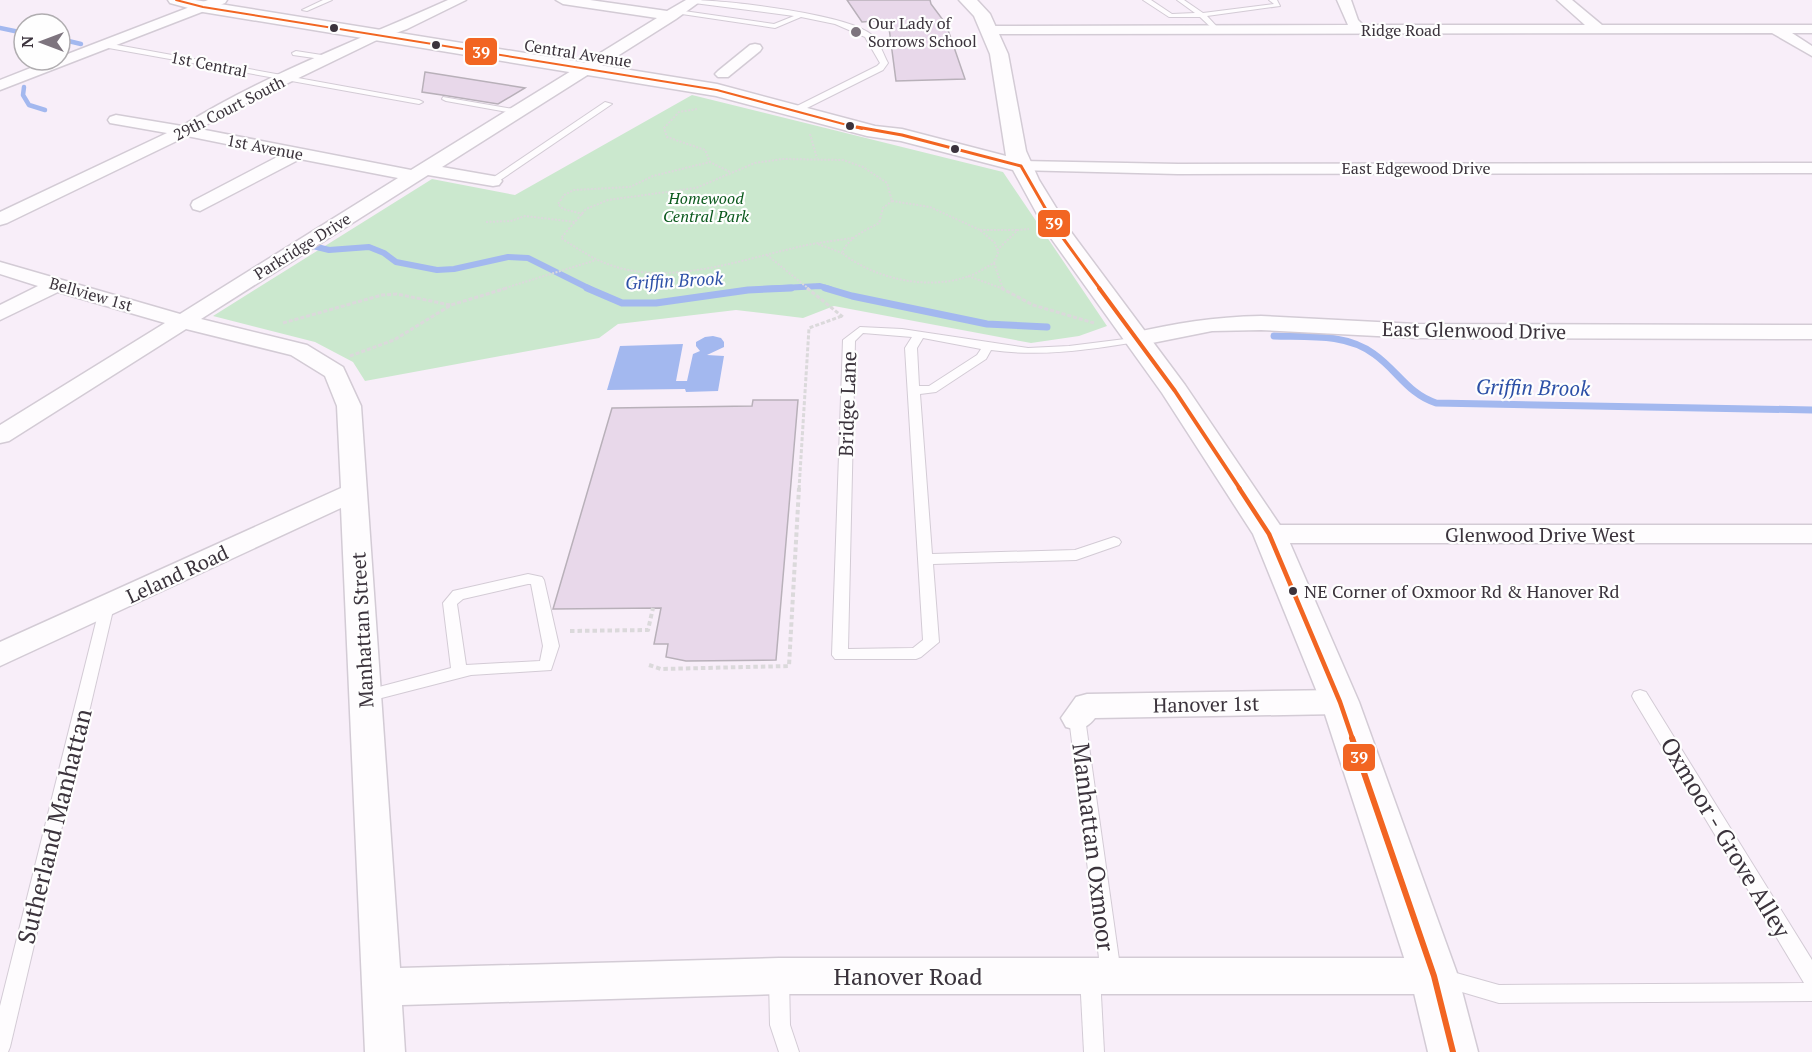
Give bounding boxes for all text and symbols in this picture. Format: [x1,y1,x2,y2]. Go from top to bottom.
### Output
north arrow [12,12,72,72]
place label: Our Lady of Sorrows School [868,12,977,52]
street label: Ridge Road [1361,19,1441,41]
unlabelled marker [328,22,340,34]
marker: Our Lady of Sorrows School [849,25,863,39]
street label: Central Avenue [523,34,633,72]
text: N [16,36,38,48]
line badge: 39 [464,37,498,66]
unlabelled marker [430,39,442,51]
text: 39 [472,41,490,63]
street label: 1st Central [169,46,249,82]
street label: 29th Court South [170,70,289,146]
unlabelled marker [844,120,856,132]
street label: 1st Avenue [225,129,305,165]
unlabelled marker [949,143,961,155]
street label: East Edgewood Drive [1342,157,1490,179]
park label: Homewood Central Park [663,187,749,227]
street label: Parkridge Drive [249,207,355,285]
line badge: 39 [1037,209,1071,238]
text: 39 [1045,212,1063,234]
water label: Griffin Brook [624,265,724,295]
street label: Bellview 1st [47,272,135,316]
street label: East Glenwood Drive [1382,315,1566,345]
street label: Bridge Lane [832,351,862,457]
water label: Griffin Brook [1476,372,1591,402]
street label: Glenwood Drive West [1445,521,1636,548]
street label: Leland Road [122,539,232,609]
street label: Manhattan Street [344,551,380,709]
place label: NE Corner of Oxmoor Rd & Hanover Rd [1304,579,1620,603]
marker: NE Corner of Oxmoor Rd & Hanover Rd [1287,585,1299,597]
street label: Hanover 1st [1153,690,1260,718]
street label: Sutherland Manhattan [9,705,99,947]
street label: Oxmoor - Grove Alley [1653,731,1799,944]
street label: Manhattan Oxmoor [1065,741,1123,954]
line badge: 39 [1342,743,1376,772]
text: 39 [1350,746,1368,768]
street label: Hanover Road [833,960,983,992]

